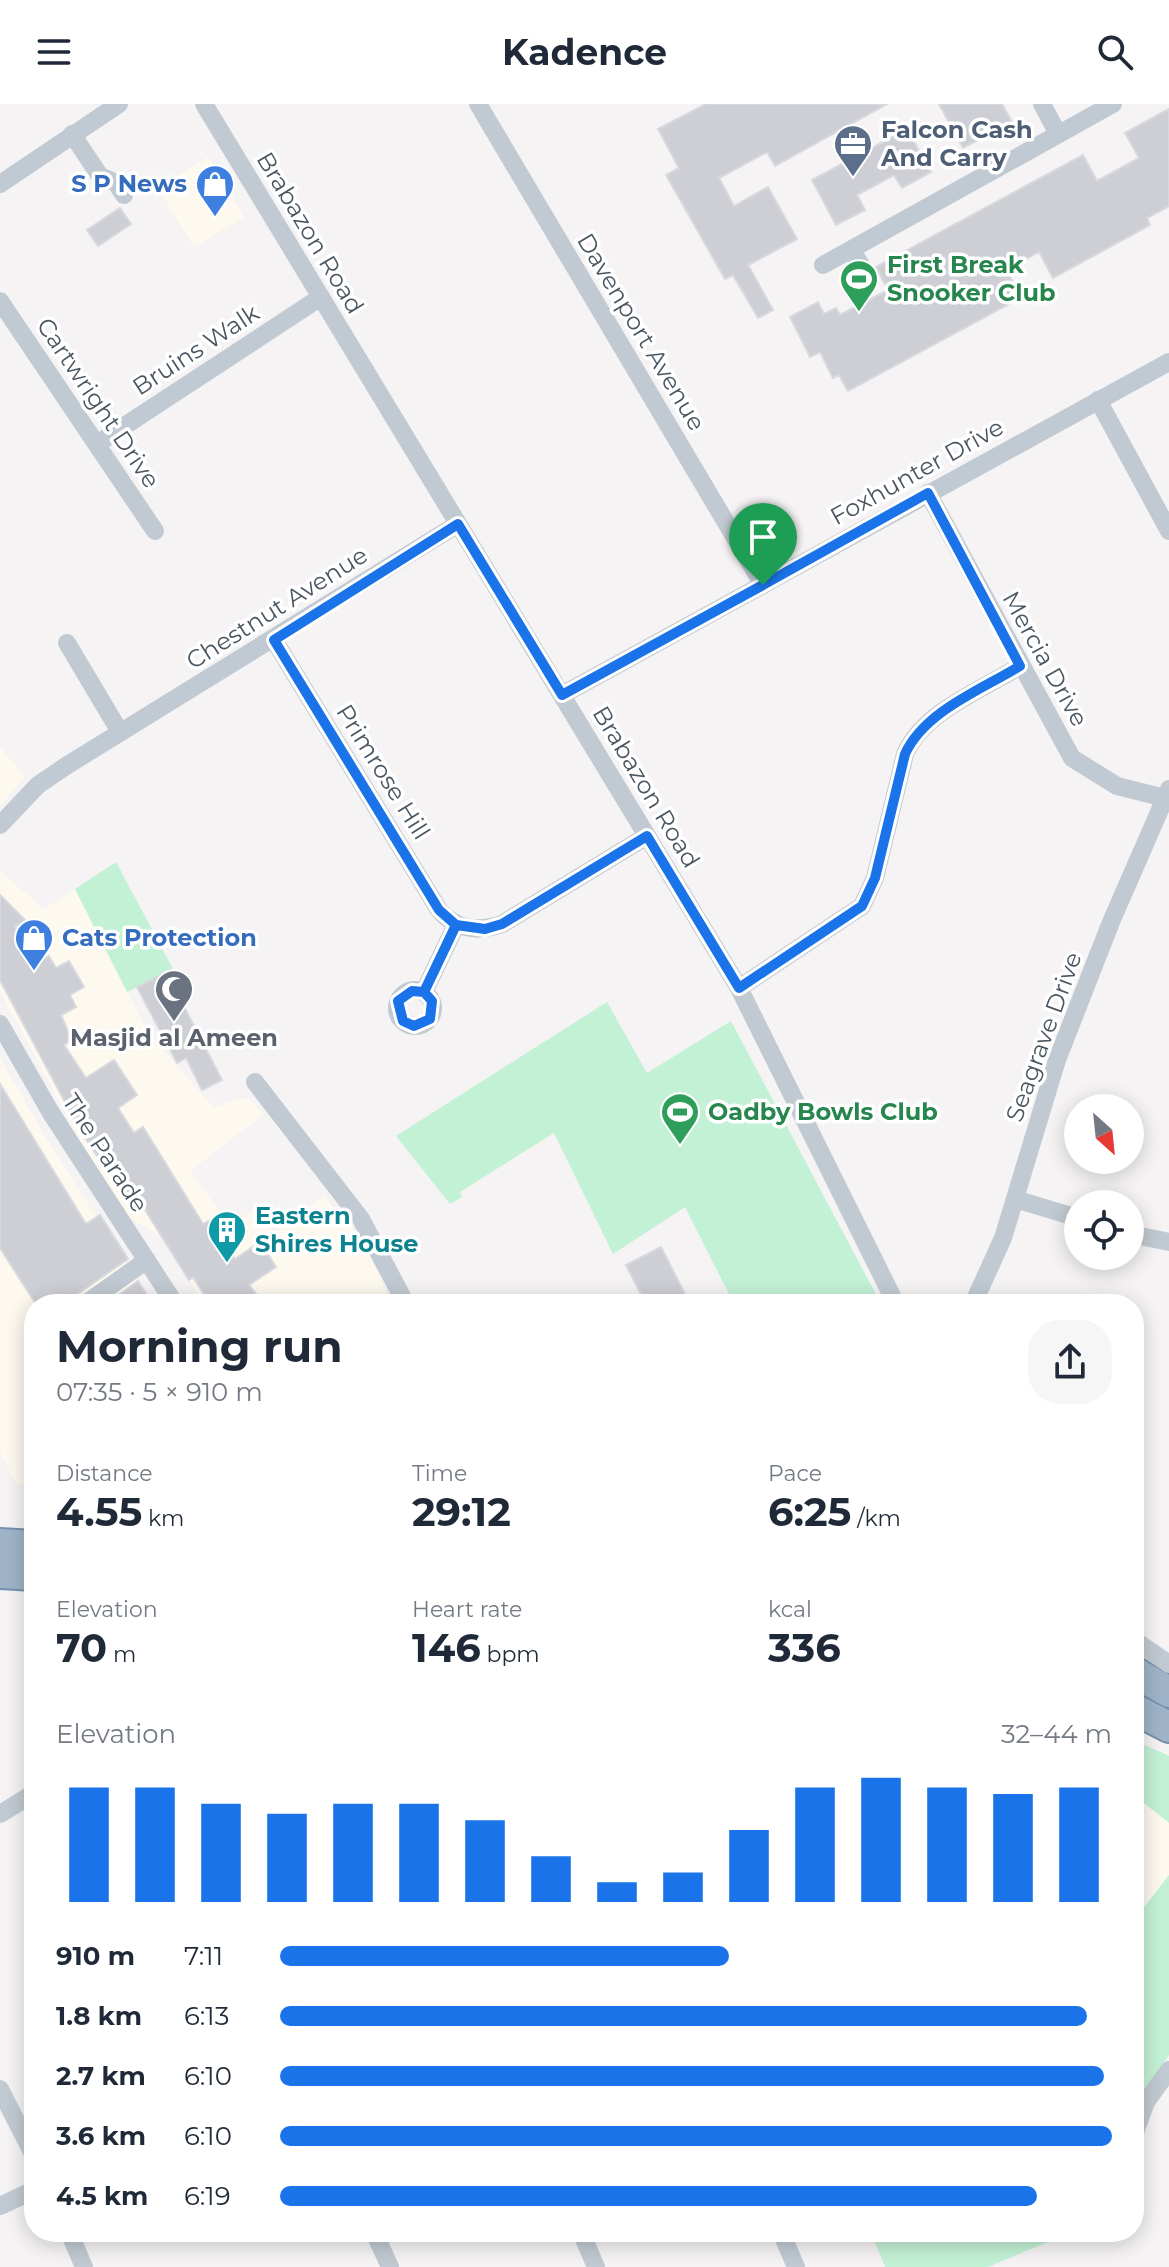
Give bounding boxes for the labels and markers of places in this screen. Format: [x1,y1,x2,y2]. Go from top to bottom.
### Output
place label: Falcon Cash And Carry [880,115,1033,172]
office icon: Falcon Cash And Carry [832,123,874,178]
shop icon: S P News [194,163,236,218]
place label: S P News [71,169,187,198]
place label: First Break Snooker Club [887,250,1056,307]
sports icon: First Break Snooker Club [838,258,880,313]
pin [729,503,797,585]
shop icon: Cats Protection [13,917,55,972]
place label: Cats Protection [62,923,257,952]
mosque icon: Masjid al Ameen [153,968,195,1023]
place label: Masjid al Ameen [70,1023,278,1052]
sports icon: Oadby Bowls Club [659,1091,701,1146]
place label: Oadby Bowls Club [708,1097,938,1126]
place label: Eastern Shires House [255,1201,418,1258]
building icon: Eastern Shires House [206,1209,248,1264]

